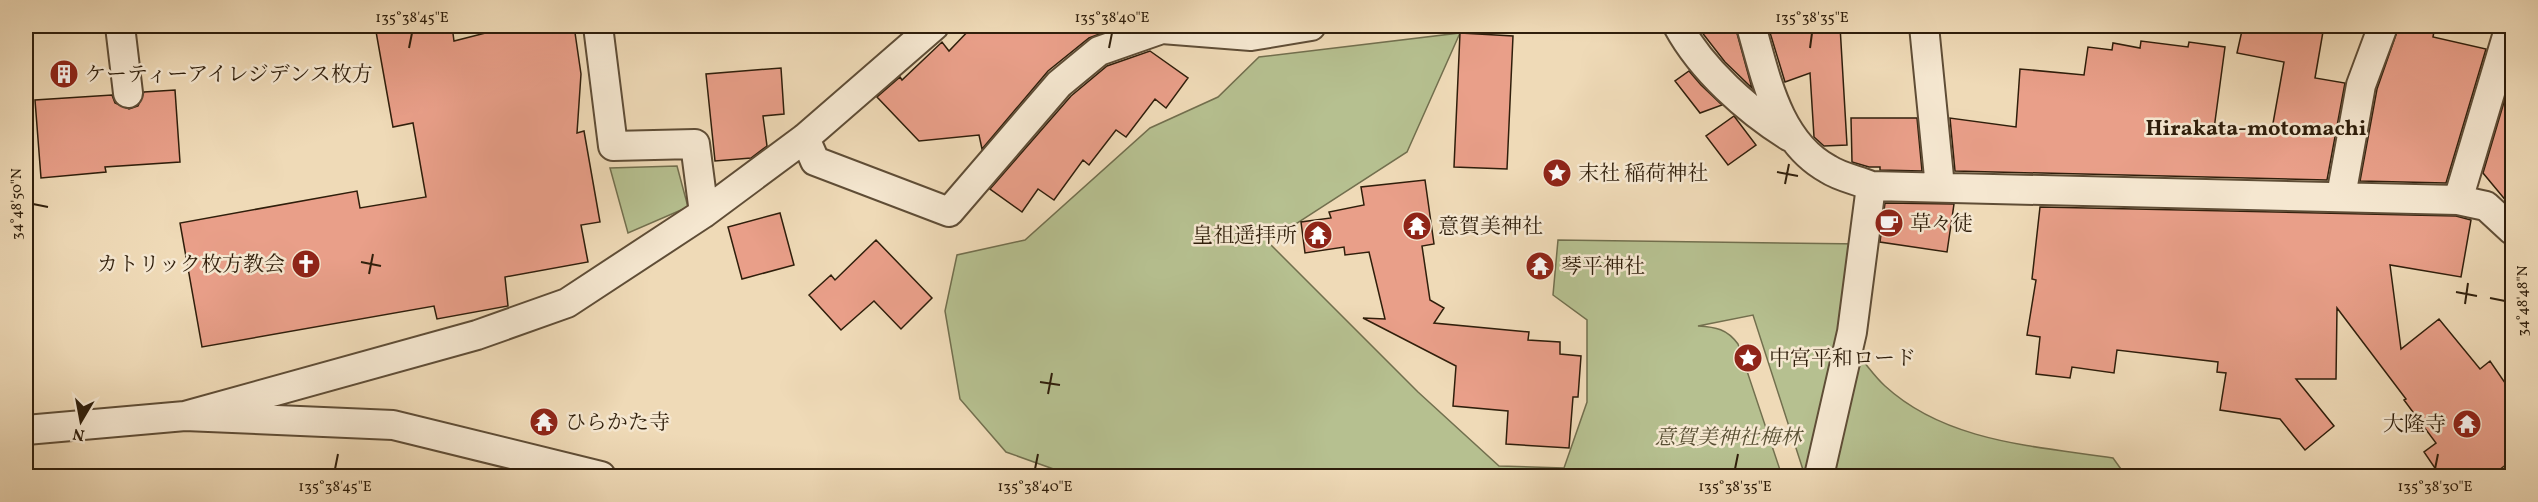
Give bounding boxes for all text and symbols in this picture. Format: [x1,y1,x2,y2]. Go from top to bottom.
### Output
text: 135°38'45"E [375,8,449,29]
text: 135°38'40"E [1075,8,1149,29]
text: 135°38'35"E [1775,8,1849,29]
building icon: ケーティーアイレジデンス枚方 [48,58,80,90]
place label: ケーティーアイレジデンス枚方 [85,61,373,90]
district label: Hirakata-motomachi [2145,114,2367,145]
place icon: 末社 稲荷神社 [1541,157,1573,189]
place label: 末社 稲荷神社 [1578,160,1708,189]
text: 34°48'50"N [7,168,28,240]
cafe icon: 草々徒 [1873,207,1905,239]
temple icon: 意賀美神社 [1401,210,1433,242]
place label: 草々徒 [1910,210,1973,239]
place label: 意賀美神社 [1438,213,1543,242]
temple icon: 皇祖遥拝所 [1302,219,1334,251]
place label: 皇祖遥拝所 [1192,222,1297,251]
church icon: カトリック枚方教会 [290,248,322,280]
temple icon: 琴平神社 [1524,250,1556,282]
place label: カトリック枚方教会 [97,251,285,280]
place label: 琴平神社 [1561,253,1645,282]
text: 34°48'48"N [2513,265,2534,337]
place icon: 中宮平和ロード [1732,342,1764,374]
place label: 中宮平和ロード [1769,345,1916,374]
north arrow [51,391,111,451]
temple icon: ひらかた寺 [528,406,560,438]
temple icon: 大隆寺 [2451,408,2483,440]
place label: ひらかた寺 [565,409,670,438]
place label: 大隆寺 [2383,411,2446,440]
text: N [71,422,86,446]
park label: 意賀美神社梅林 [1655,424,1804,453]
text: 135°38'45"E [298,477,372,498]
text: 135°38'40"E [998,477,1072,498]
text: 135°38'35"E [1698,477,1772,498]
text: 135°38'30"E [2398,477,2472,498]

